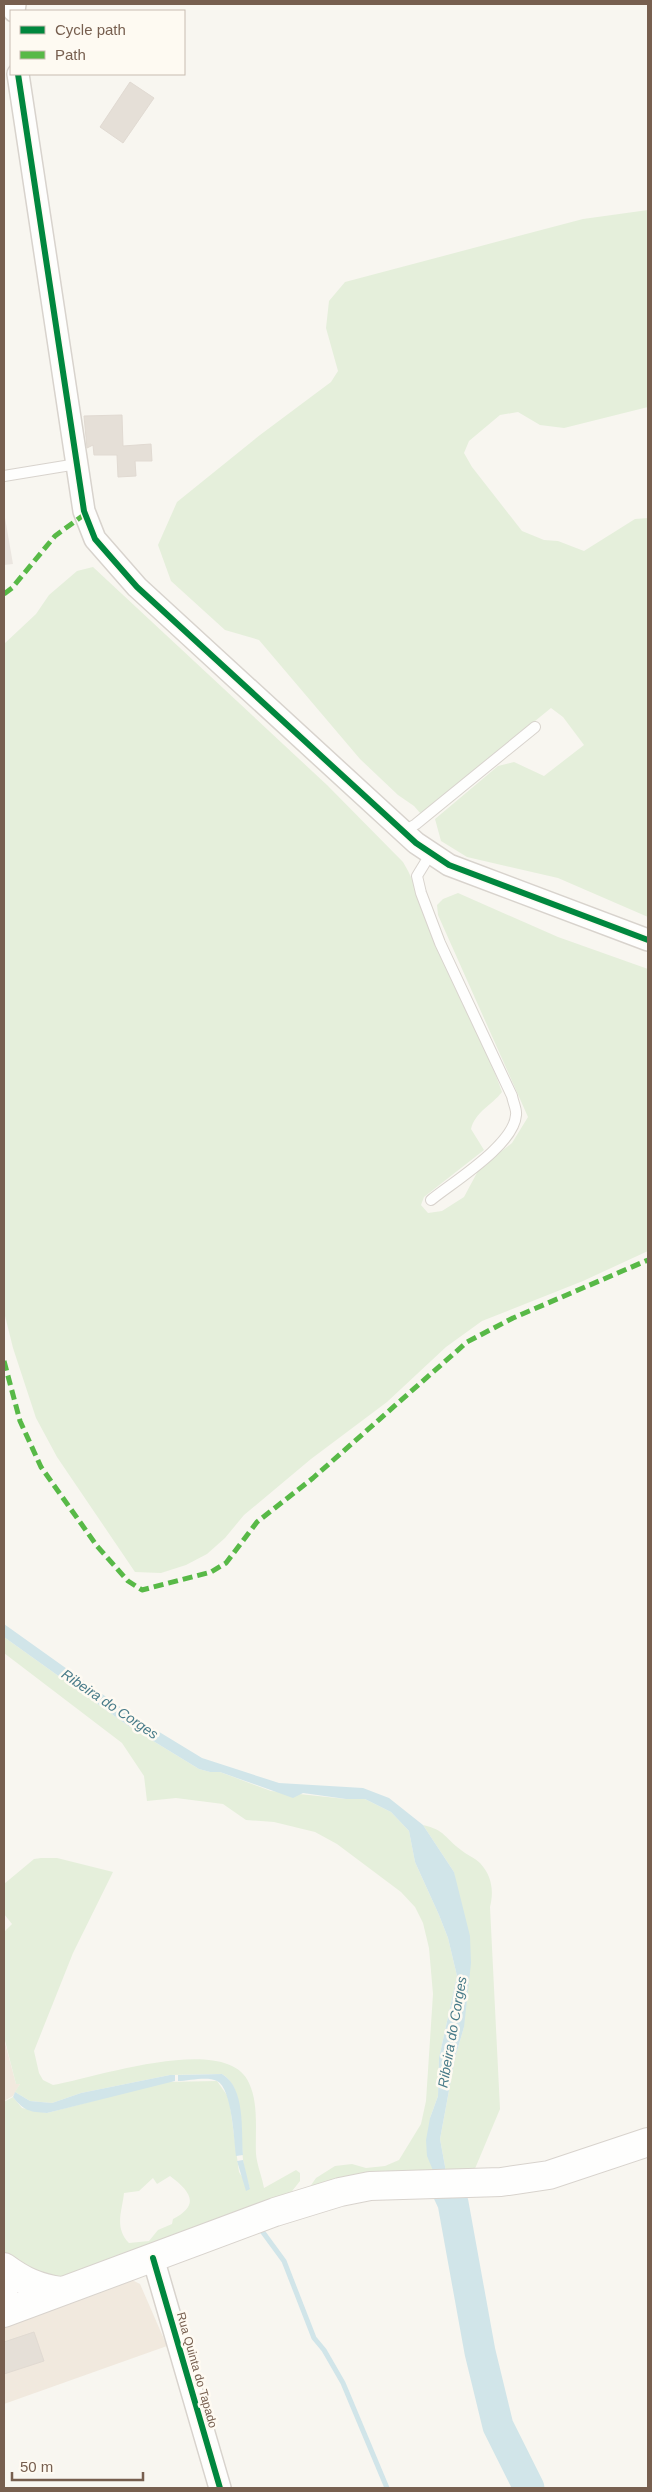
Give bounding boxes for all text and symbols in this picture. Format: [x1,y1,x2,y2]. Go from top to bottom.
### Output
legend [10,10,185,75]
text: Cycle path [55,21,126,38]
text: Path [55,46,86,63]
water label: Ribeira do Corges [59,1666,161,1742]
water label: Ribeira do Corges [434,1975,470,2089]
street label: Rua Quinta do Tapado [174,2310,220,2430]
scale bar [12,2450,144,2482]
text: 50 m [20,2458,53,2475]

